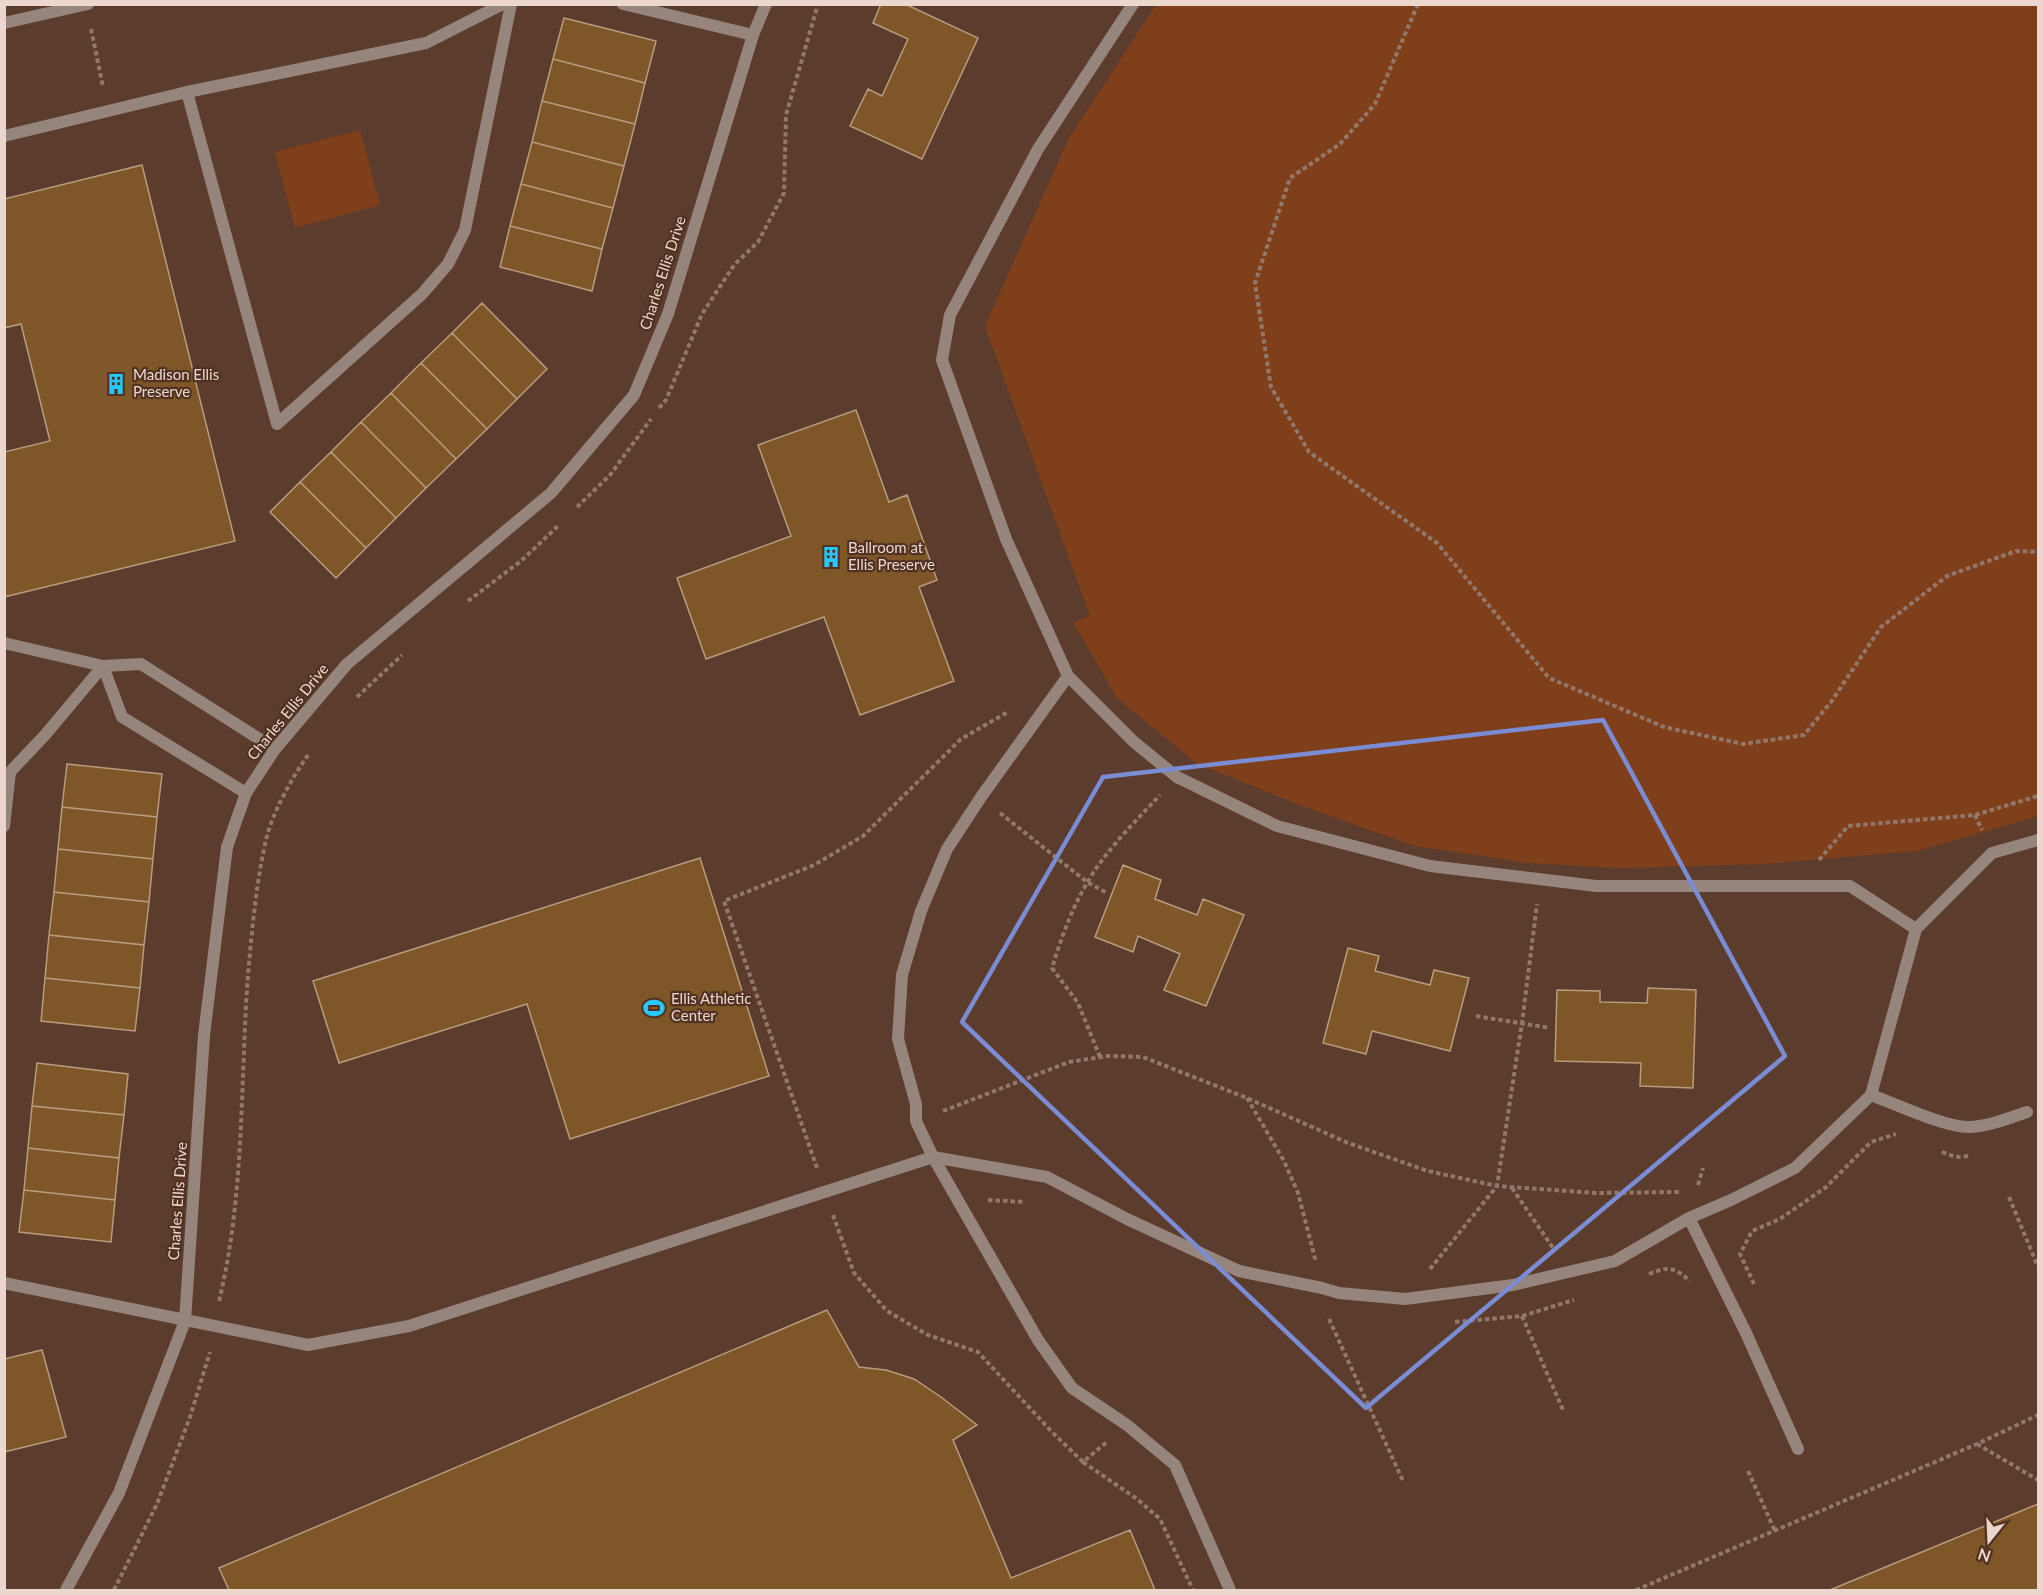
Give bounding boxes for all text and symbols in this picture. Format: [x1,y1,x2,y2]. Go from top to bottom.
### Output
street label: Charles Ellis Drive [635,214,689,332]
place label: Madison Ellis Preserve [133,365,219,400]
building icon: Madison Ellis Preserve [104,372,128,396]
place label: Ballroom at Ellis Preserve [848,538,935,573]
building icon: Ballroom at Ellis Preserve [819,545,843,569]
street label: Charles Ellis Drive [243,660,332,763]
place label: Ellis Athletic Center [671,989,751,1024]
sports icon: Ellis Athletic Center [642,996,666,1020]
street label: Charles Ellis Drive [164,1141,190,1261]
north arrow [1959,1511,2019,1571]
text: N [1975,1545,1993,1567]

